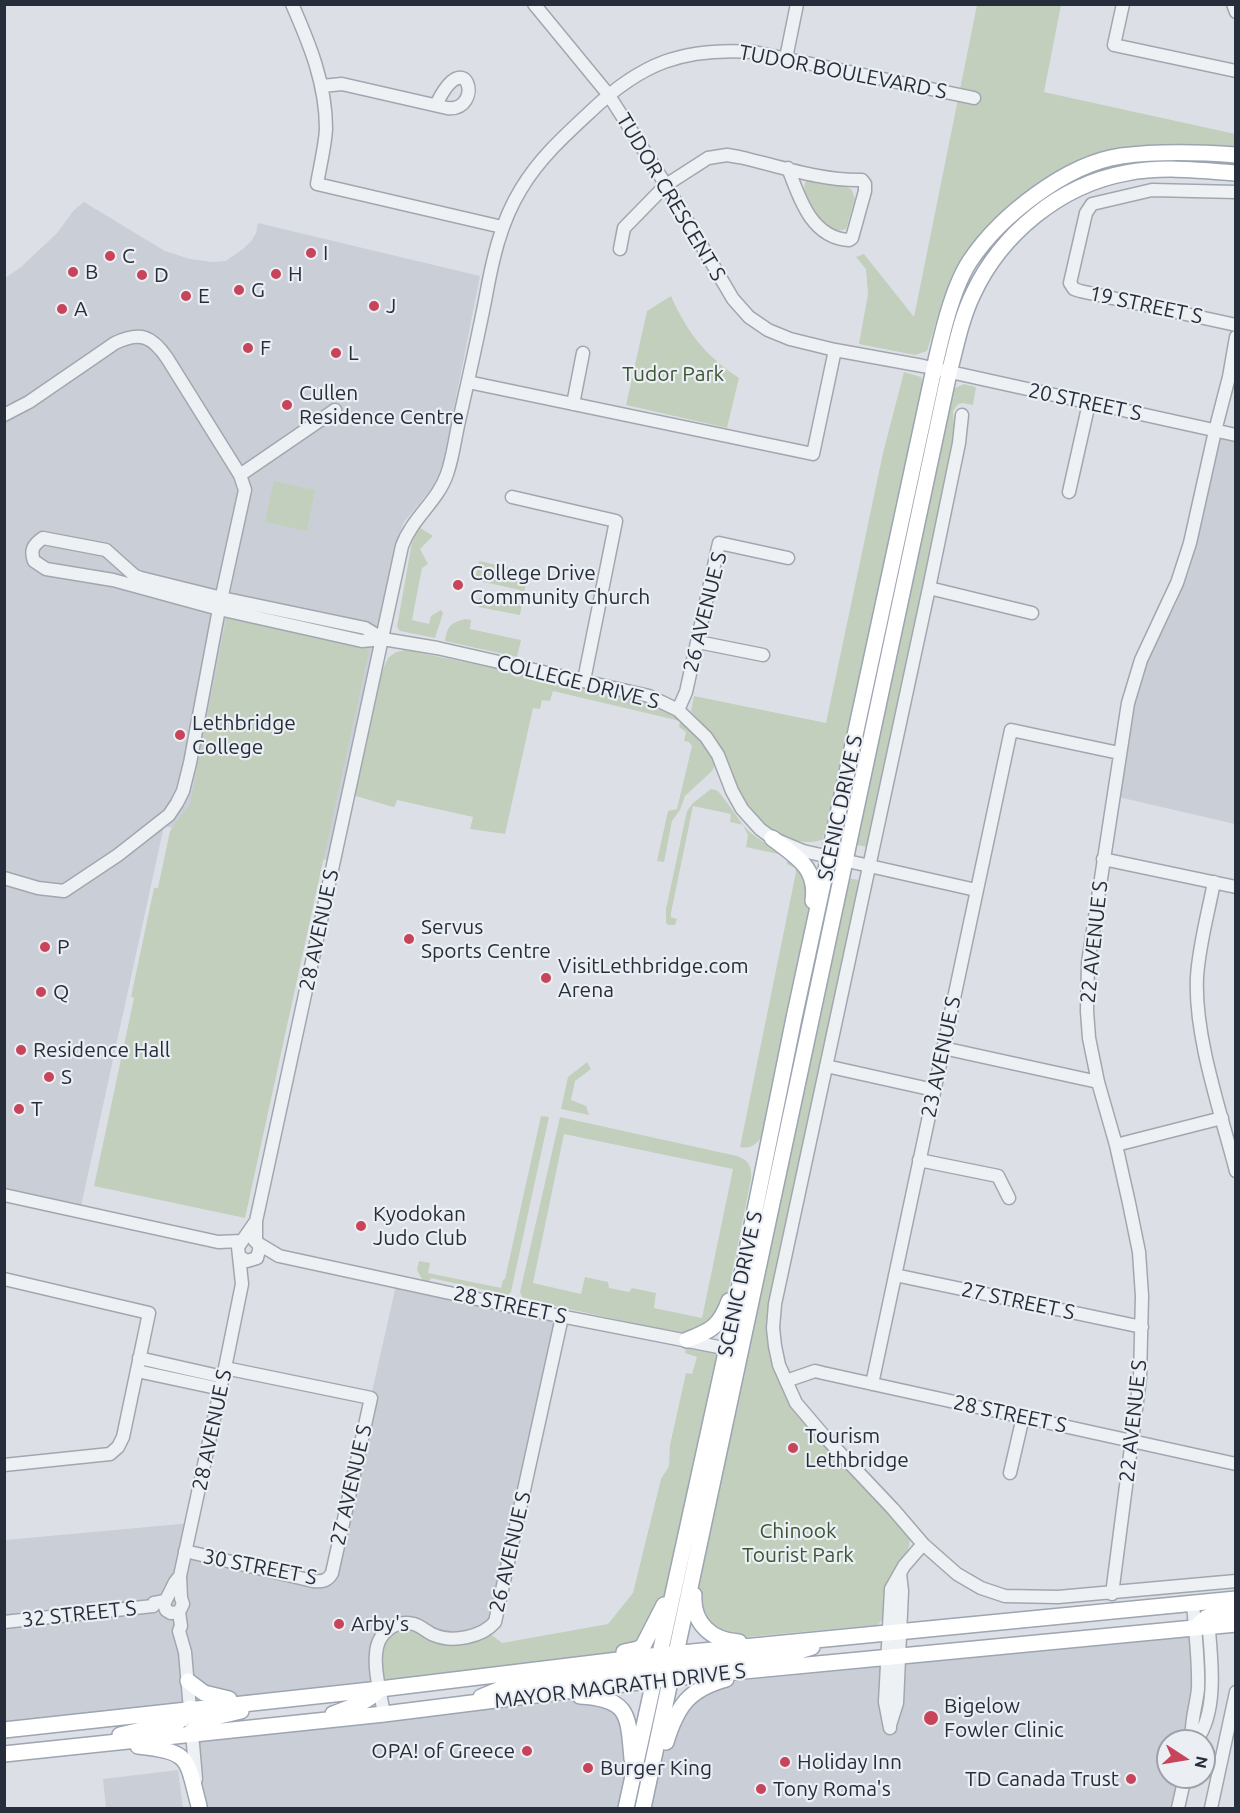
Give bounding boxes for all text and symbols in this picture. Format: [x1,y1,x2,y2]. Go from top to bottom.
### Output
street label: TUDOR BOULEVARD S [737,39,949,105]
street label: TUDOR CRESCENT S [611,109,731,285]
place label: I [323,240,328,266]
place label: C [122,243,135,269]
marker: I [304,246,318,260]
marker: C [103,249,117,263]
place label: B [85,259,98,285]
place label: H [288,261,303,287]
place label: D [154,262,169,288]
marker: B [66,265,80,279]
marker: H [269,267,283,281]
marker: D [135,268,149,282]
place label: G [251,277,265,303]
street label: 19 STREET S [1087,281,1205,329]
place label: E [198,283,210,309]
marker: G [232,283,246,297]
marker: E [179,289,193,303]
place label: J [386,293,396,319]
place label: A [74,296,88,322]
marker: J [367,299,381,313]
marker: A [55,302,69,316]
place label: F [260,335,271,361]
place label: L [348,340,359,366]
marker: F [241,341,255,355]
marker: L [329,346,343,360]
park label: Tudor Park [622,361,724,387]
street label: 20 STREET S [1026,378,1144,426]
place label: Cullen Residence Centre [299,380,464,430]
marker: Cullen Residence Centre [280,398,294,412]
street label: 26 AVENUE S [678,549,732,675]
place label: College Drive Community Church [470,560,650,610]
marker: College Drive Community Church [451,578,465,592]
street label: COLLEGE DRIVE S [494,650,662,714]
place label: Lethbridge College [192,710,296,760]
marker: Lethbridge College [173,728,187,742]
street label: SCENIC DRIVE S [812,733,868,883]
street label: 28 AVENUE S [294,867,344,993]
street label: 22 AVENUE S [1075,879,1113,1005]
place label: Servus Sports Centre [421,914,551,964]
marker: Servus Sports Centre [402,932,416,946]
place label: P [57,934,70,960]
marker: P [38,940,52,954]
place label: VisitLethbridge.com Arena [558,953,749,1003]
marker: VisitLethbridge.com Arena [539,971,553,985]
place label: Q [53,979,69,1005]
marker: Q [34,985,48,999]
street label: 23 AVENUE S [916,994,966,1120]
place label: Residence Hall [33,1037,170,1063]
marker: Residence Hall [14,1043,28,1057]
place label: S [61,1064,72,1090]
marker: S [42,1070,56,1084]
place label: T [31,1096,43,1122]
marker: T [12,1102,26,1116]
place label: Kyodokan Judo Club [373,1201,467,1251]
street label: SCENIC DRIVE S [712,1209,768,1359]
marker: Kyodokan Judo Club [354,1219,368,1233]
street label: 27 STREET S [959,1277,1077,1325]
street label: 28 STREET S [451,1281,569,1329]
street label: 22 AVENUE S [1114,1358,1152,1484]
street label: 28 AVENUE S [187,1367,237,1493]
street label: 28 STREET S [951,1390,1069,1438]
street label: 27 AVENUE S [325,1422,377,1548]
place label: Tourism Lethbridge [805,1423,909,1473]
marker: Tourism Lethbridge [786,1441,800,1455]
street label: 26 AVENUE S [484,1489,536,1615]
park label: Chinook Tourist Park [742,1518,854,1568]
street label: 30 STREET S [201,1544,319,1590]
street label: 32 STREET S [20,1595,138,1633]
place label: Arby's [351,1611,409,1637]
marker: Arby's [332,1617,346,1631]
street label: MAYOR MAGRATH DRIVE S [493,1658,747,1714]
place label: Bigelow Fowler Clinic [944,1693,1064,1743]
marker: Bigelow Fowler Clinic [922,1709,940,1727]
north arrow [1156,1729,1216,1789]
place label: OPA! of Greece [371,1738,515,1764]
marker: OPA! of Greece [520,1744,534,1758]
place label: Holiday Inn [797,1749,902,1775]
place label: Burger King [600,1755,712,1781]
marker: Holiday Inn [778,1755,792,1769]
text: N [1192,1755,1212,1770]
marker: Burger King [581,1761,595,1775]
place label: TD Canada Trust [965,1766,1119,1792]
marker: TD Canada Trust [1124,1772,1138,1786]
place label: Tony Roma's [773,1776,891,1802]
marker: Tony Roma's [754,1782,768,1796]

